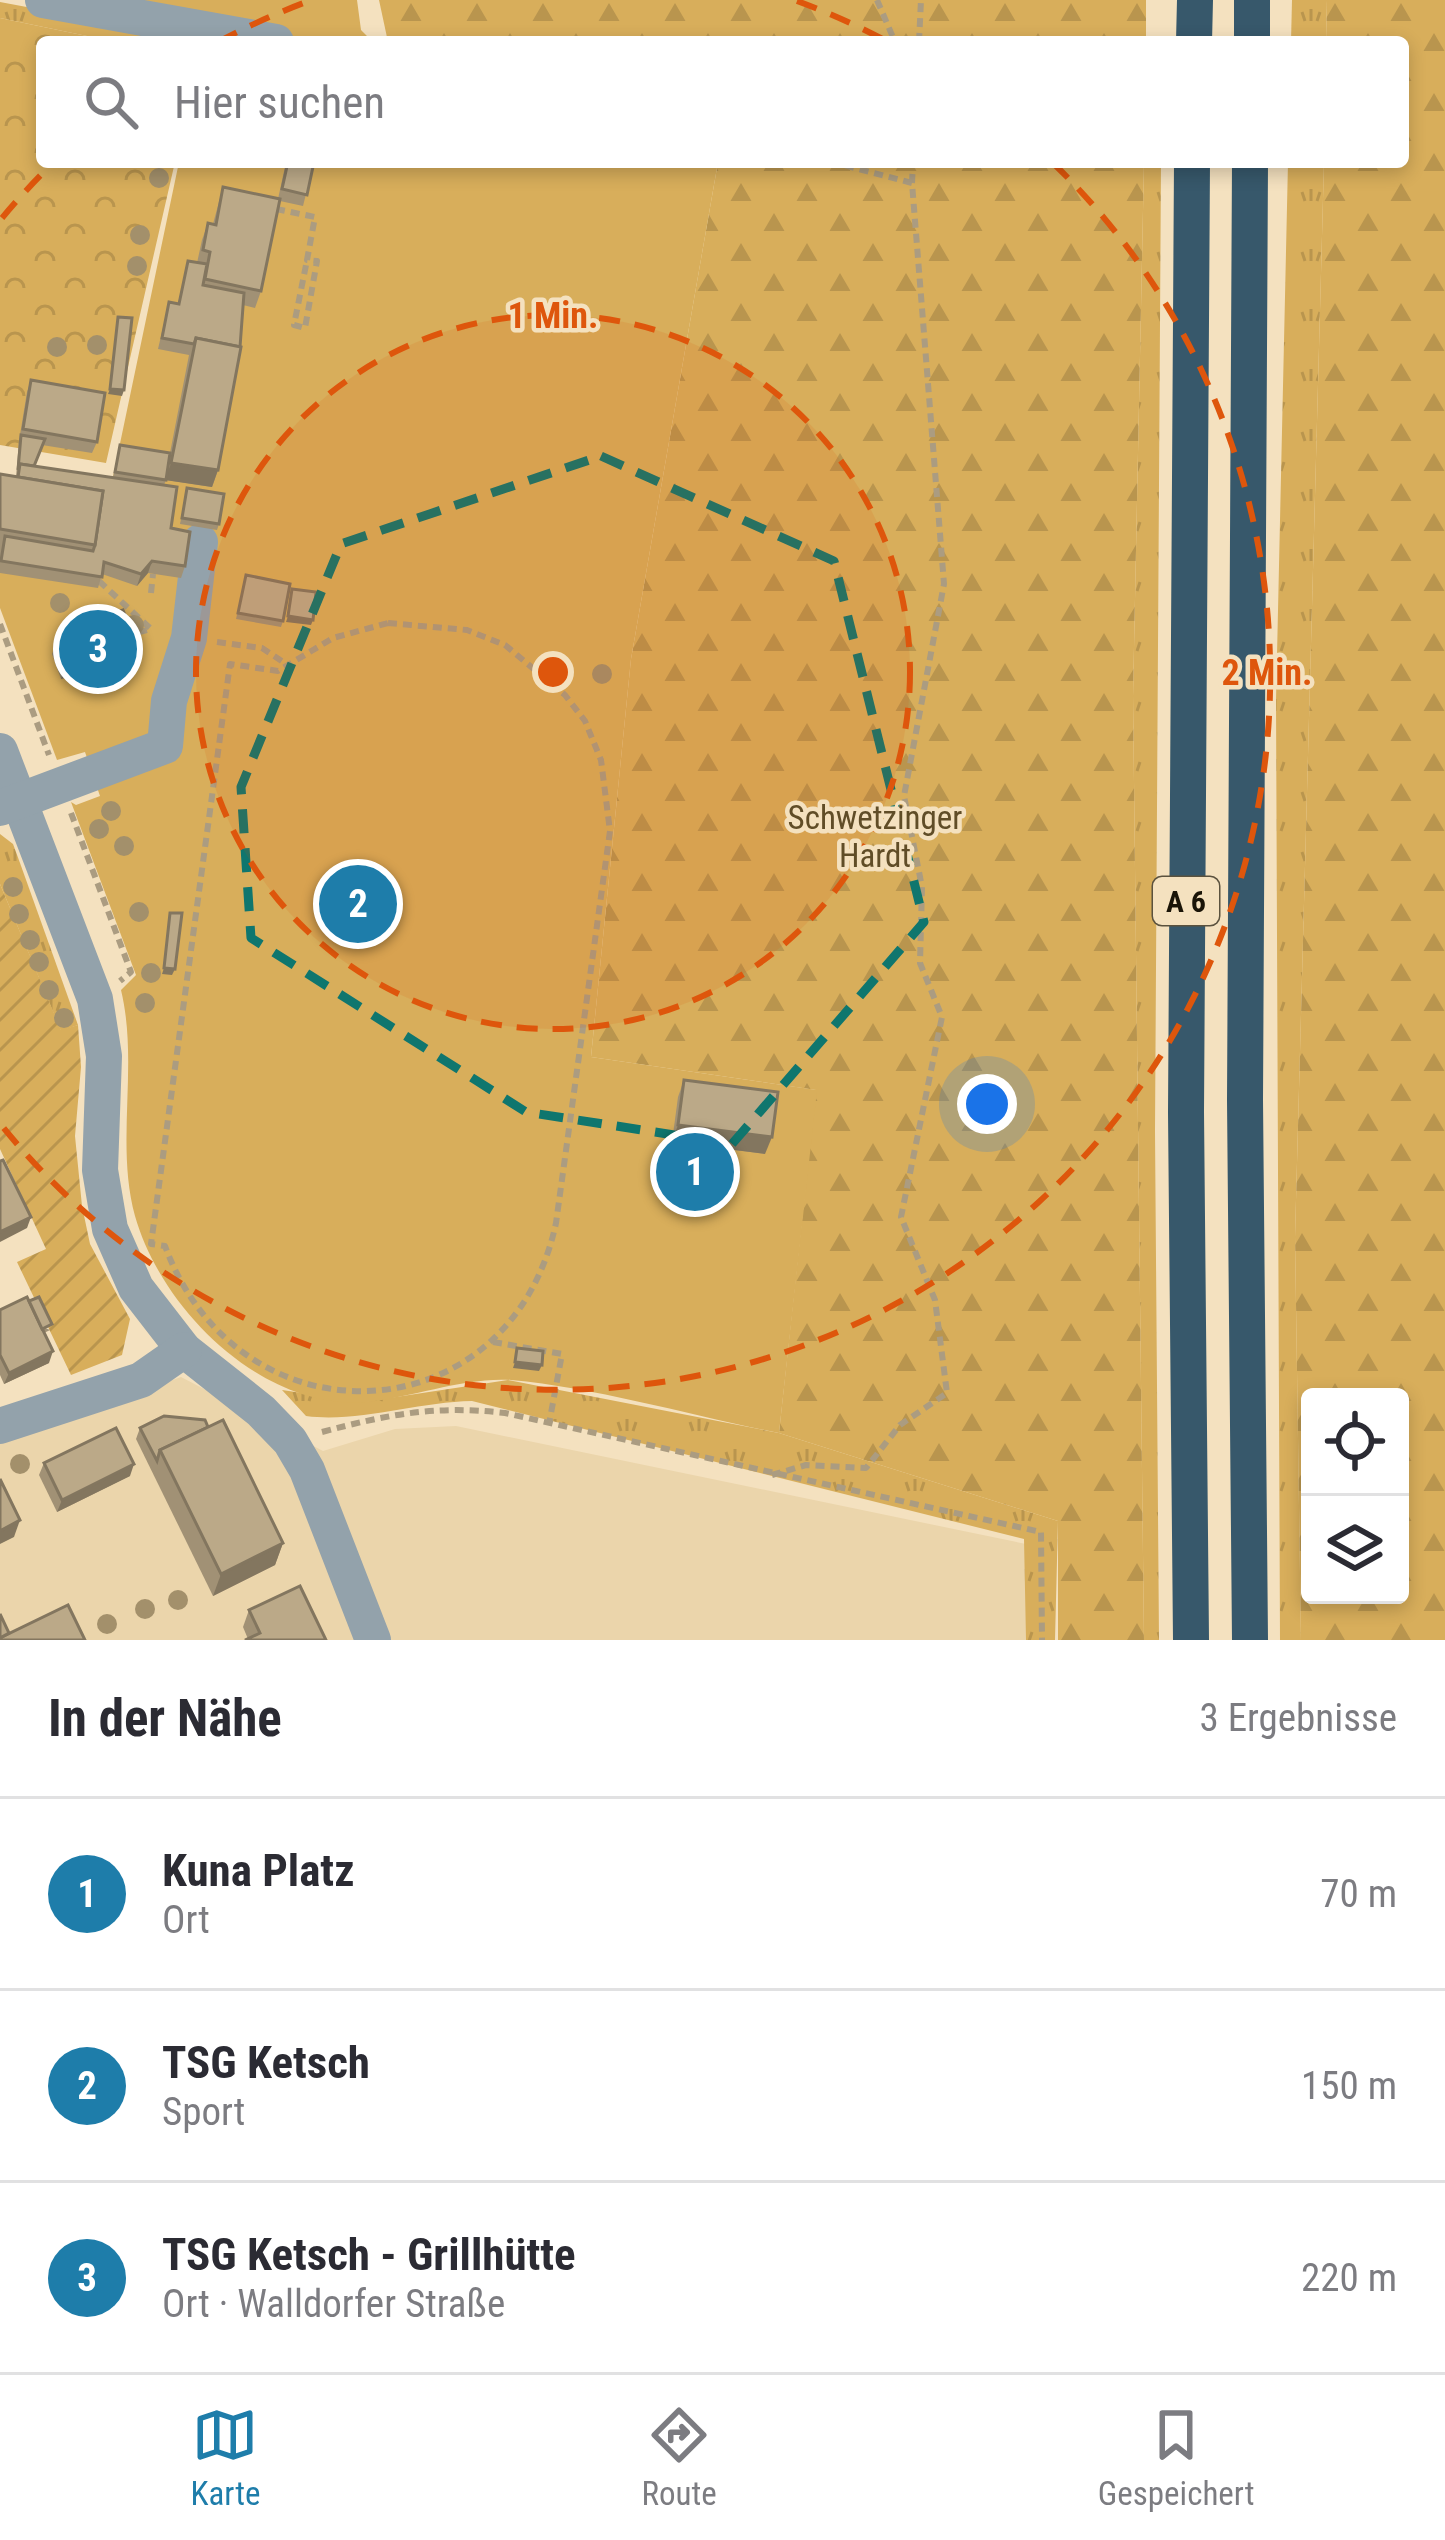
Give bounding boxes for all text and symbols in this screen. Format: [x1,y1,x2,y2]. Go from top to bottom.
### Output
search box [36,36,1409,168]
icon: search [78,69,144,135]
text: Hier suchen [174,76,385,129]
text: 1 Min. [507,295,599,337]
pin: 3 [59,604,137,694]
centre of rings [532,651,574,693]
text: 2 Min. [1221,652,1313,694]
park label: Schwetzinger Hardt [788,798,962,875]
pin: 2 [319,859,397,949]
road number: A 6 [1153,877,1219,925]
your location [957,1074,1017,1134]
pin: 1 [656,1127,734,1217]
map controls [1301,1388,1409,1604]
button: locate [1301,1388,1409,1496]
button: layers [1301,1496,1409,1604]
text: In der Nähe [48,1689,282,1748]
text: 3 Ergebnisse [1199,1695,1397,1741]
text: Kuna Platz [162,1844,355,1897]
text: 1 [77,1871,97,1917]
text: 70 m [1320,1871,1397,1917]
text: Ort [162,1897,210,1943]
text: TSG Ketsch [162,2036,370,2089]
text: 2 [77,2063,97,2109]
text: 150 m [1301,2063,1397,2109]
text: Sport [162,2089,245,2135]
text: TSG Ketsch - Grillhütte [162,2228,576,2281]
text: 3 [77,2255,97,2301]
text: 220 m [1301,2255,1397,2301]
text: Ort · Walldorfer Straße [162,2281,505,2327]
tab: Karte [191,2402,260,2513]
tab: Route [642,2402,717,2513]
tab: Gespeichert [1098,2402,1254,2513]

